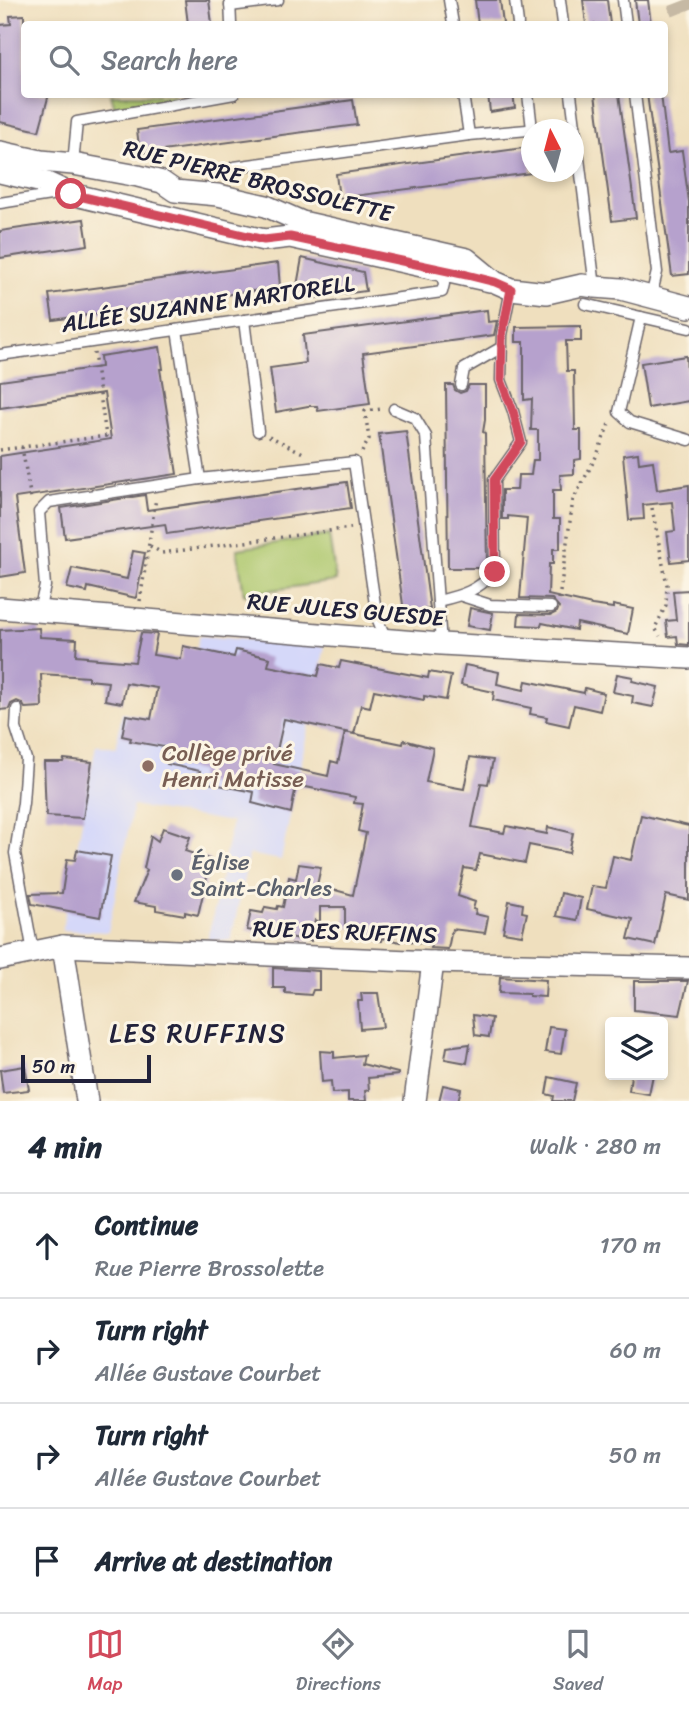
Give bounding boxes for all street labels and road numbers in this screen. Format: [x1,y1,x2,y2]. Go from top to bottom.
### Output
street label: RUE PIERRE BROSSOLETTE [119,128,398,235]
street label: ALLÉE SUZANNE MARTORELL [58,263,357,345]
street label: RUE JULES GUESDE [246,581,448,639]
street label: RUE DES RUFFINS [252,908,438,956]

